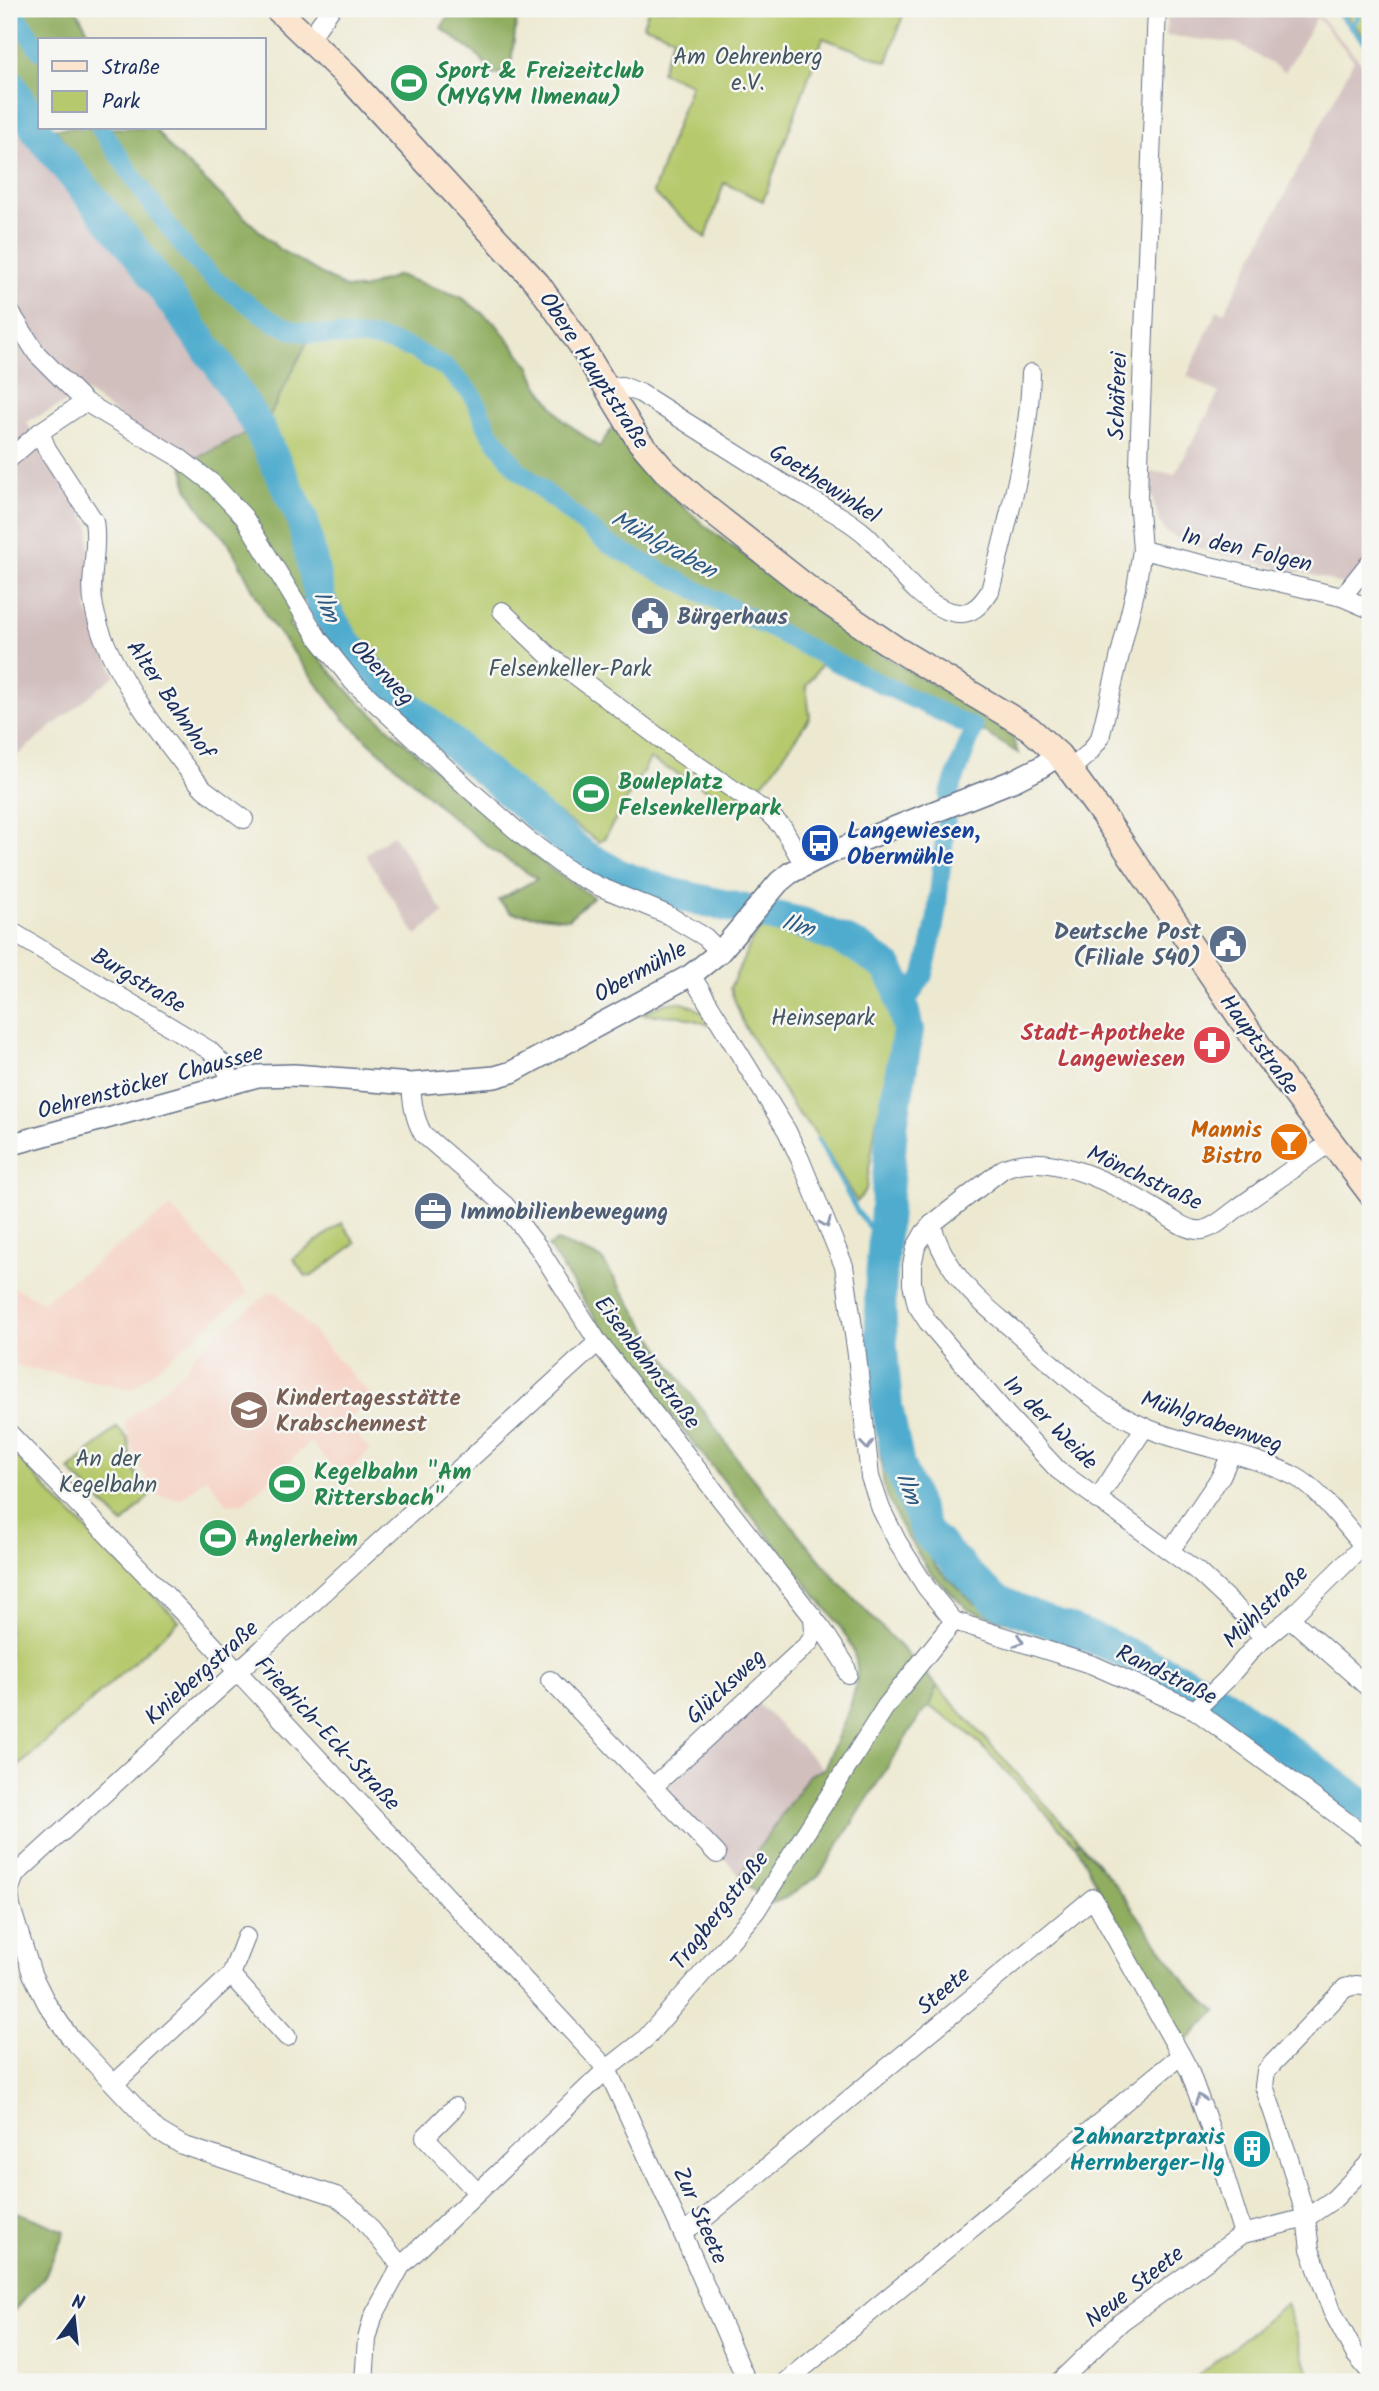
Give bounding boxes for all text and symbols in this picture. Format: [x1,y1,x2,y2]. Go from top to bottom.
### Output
legend [38,38,266,130]
park label: Am Oehrenberg e.V. [673,40,823,102]
text: Straße [102,52,160,85]
place label: Sport & Freizeitclub (MYGYM Ilmenau) [436,54,644,116]
sports icon: Sport & Freizeitclub (MYGYM Ilmenau) [388,62,430,104]
text: Park [102,86,140,119]
street label: Obere Hauptstraße [529,285,658,457]
street label: Schäferei [1099,350,1139,441]
street label: Goethewinkel [761,435,887,534]
water label: Mühlgraben [603,500,725,592]
street label: In den Folgen [1177,518,1316,584]
water label: Ilm [301,584,351,631]
public building icon: Bürgerhaus [629,595,671,637]
place label: Bürgerhaus [677,600,788,636]
street label: Oberweg [341,632,423,715]
street label: Alter Bahnhof [116,633,224,769]
park label: Felsenkeller-Park [488,652,652,688]
place label: Bouleplatz Felsenkellerpark [618,765,781,827]
sports icon: Bouleplatz Felsenkellerpark [570,773,612,815]
place label: Langewiesen, Obermühle [847,814,981,876]
bus stop icon: Langewiesen, Obermühle [799,822,841,864]
water label: Ilm [776,903,821,950]
place label: Deutsche Post (Filiale 540) [1054,915,1202,977]
public building icon: Deutsche Post (Filiale 540) [1207,923,1249,965]
street label: Obermühle [588,932,694,1013]
street label: Burgstraße [84,939,192,1024]
street label: Hauptstraße [1209,987,1308,1104]
park label: Heinsepark [771,1001,875,1037]
place label: Stadt-Apotheke Langewiesen [1021,1016,1185,1078]
pharmacy icon: Stadt-Apotheke Langewiesen [1191,1024,1233,1066]
street label: Oehrenstöcker Chaussee [34,1035,267,1130]
place label: Mannis Bistro [1191,1113,1262,1175]
bar icon: Mannis Bistro [1268,1121,1310,1163]
street label: Mönchstraße [1080,1136,1208,1221]
office icon: Immobilienbewegung [412,1190,454,1232]
place label: Immobilienbewegung [460,1195,668,1231]
one-way arrow [817,1216,831,1228]
street label: Eisenbahnstraße [584,1289,709,1438]
street label: In der Weide [993,1367,1106,1480]
place label: Kindertagesstätte Krabschennest [276,1381,461,1443]
street label: Mühlgrabenweg [1136,1382,1287,1464]
school or university icon: Kindertagesstätte Krabschennest [228,1389,270,1431]
one-way arrow [859,1439,874,1451]
park label: An der Kegelbahn [59,1442,157,1504]
place label: Kegelbahn "Am Rittersbach" [314,1455,471,1517]
sports icon: Kegelbahn "Am Rittersbach" [266,1463,308,1505]
water label: Ilm [884,1466,932,1512]
sports icon: Anglerheim [197,1517,239,1559]
place label: Anglerheim [245,1522,358,1558]
street label: Mühlstraße [1215,1557,1318,1658]
street label: Kniebergstraße [137,1612,268,1735]
one-way arrow [1013,1633,1025,1647]
street label: Randstraße [1109,1636,1223,1716]
street label: Glücksweg [678,1641,775,1734]
street label: Friedrich-Eck-Straße [245,1648,408,1820]
street label: Tragbergstraße [662,1844,779,1979]
street label: Steete [909,1958,979,2025]
one-way arrow [1194,2093,1208,2106]
place label: Zahnarztpraxis Herrnberger-Ilg [1070,2120,1225,2182]
building icon: Zahnarztpraxis Herrnberger-Ilg [1231,2128,1273,2170]
street label: Zur Steete [662,2161,737,2270]
street label: Neue Steete [1078,2237,1193,2338]
north arrow [38,2282,108,2352]
text: N [68,2287,88,2320]

